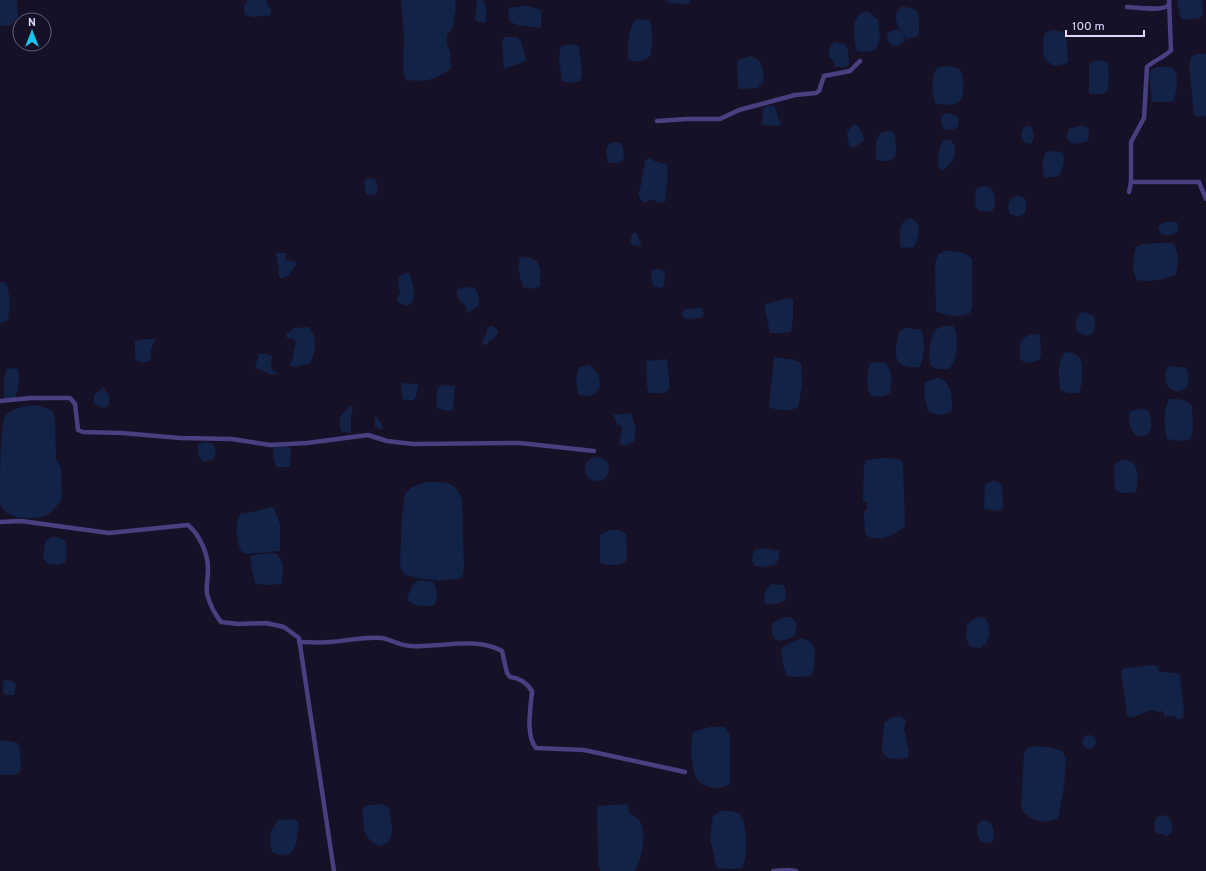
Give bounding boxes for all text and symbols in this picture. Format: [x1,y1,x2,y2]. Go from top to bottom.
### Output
north arrow [12,12,52,52]
scale bar [1066,12,1144,38]
text: N [28,16,36,30]
text: 100 m [1072,19,1105,35]

